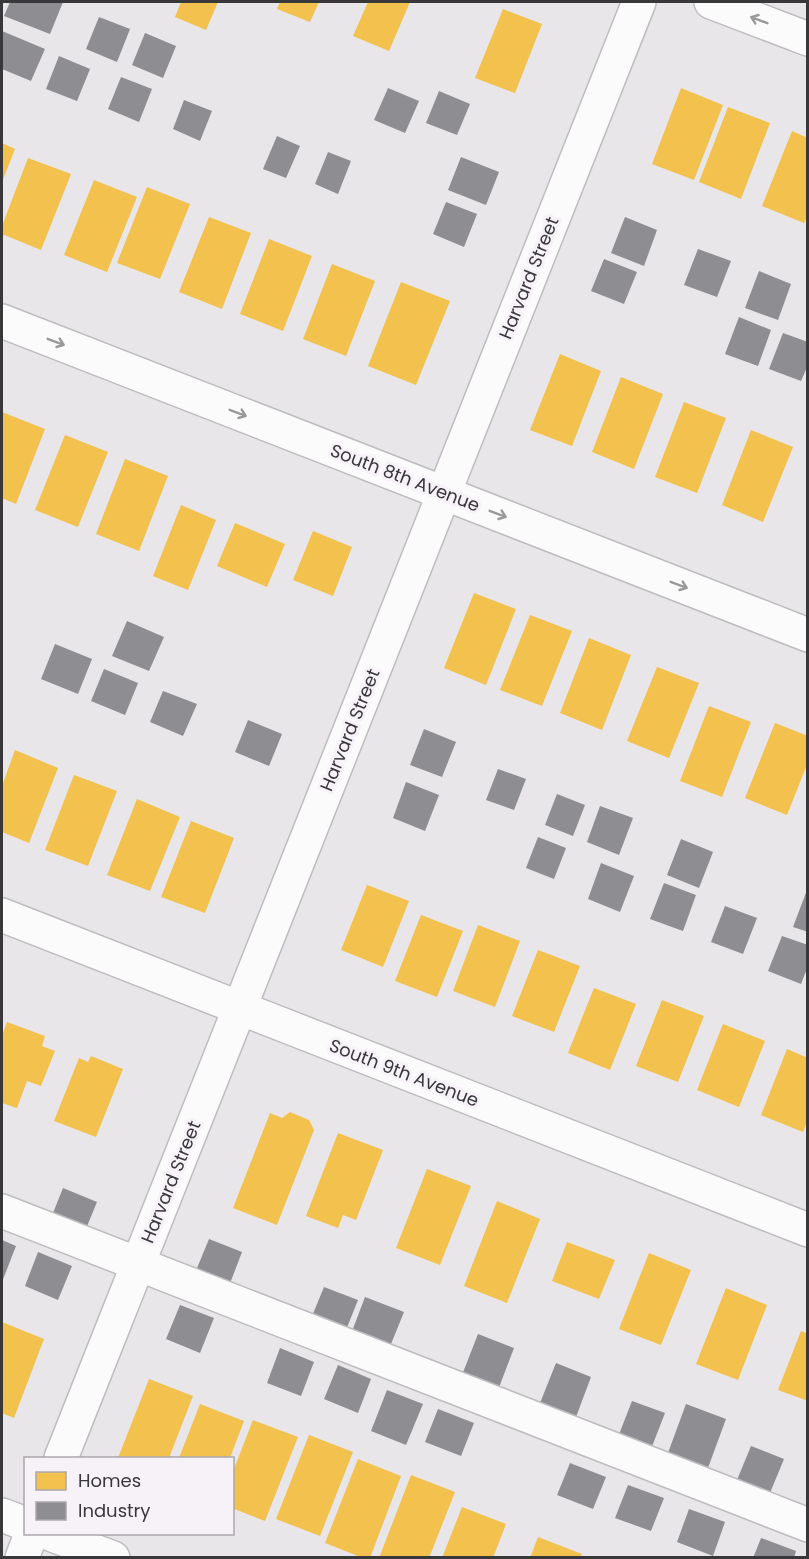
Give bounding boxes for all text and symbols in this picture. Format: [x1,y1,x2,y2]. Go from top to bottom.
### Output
one-way arrow [751,14,769,25]
street label: Harvard Street [493,213,564,343]
one-way arrow [46,337,65,348]
one-way arrow [228,408,246,419]
street label: South 8th Avenue [327,437,484,518]
one-way arrow [488,509,507,520]
one-way arrow [670,580,688,591]
street label: Harvard Street [314,665,385,795]
street label: South 9th Avenue [326,1032,483,1113]
street label: Harvard Street [135,1117,206,1247]
legend [24,1457,234,1535]
text: Homes [78,1468,141,1493]
text: Industry [78,1498,150,1523]

